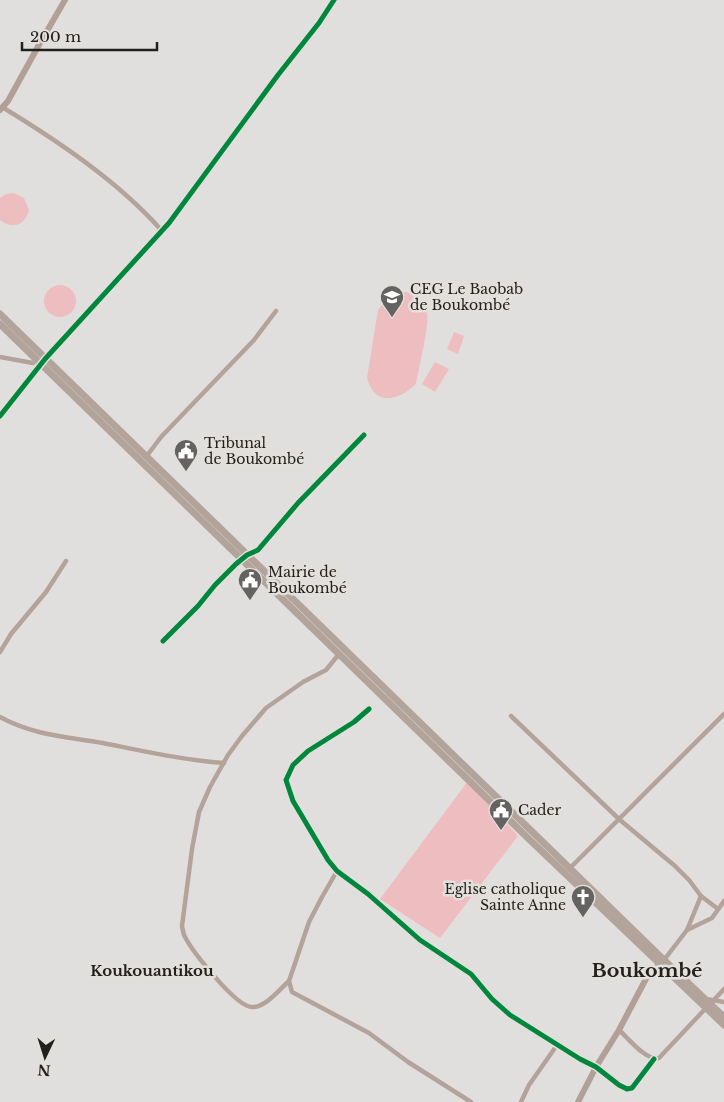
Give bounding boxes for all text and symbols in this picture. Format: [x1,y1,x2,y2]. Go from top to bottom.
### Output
scale bar [22,20,158,52]
text: 200 m [30,27,81,46]
place label: CEG Le Baobab de Boukombé [410,280,523,314]
school or university icon: CEG Le Baobab de Boukombé [379,284,405,318]
place label: Tribunal de Boukombé [204,434,304,468]
public building icon: Tribunal de Boukombé [173,438,199,472]
place label: Mairie de Boukombé [268,563,347,597]
public building icon: Mairie de Boukombé [237,567,263,601]
public building icon: Cader [488,797,514,831]
place label: Cader [518,801,561,819]
place label: Eglise catholique Sainte Anne [445,880,566,914]
church icon: Eglise catholique Sainte Anne [570,884,596,918]
district label: Boukombé [592,959,702,982]
district label: Koukouantikou [90,961,214,980]
north arrow [20,1032,70,1082]
text: N [37,1061,51,1079]

